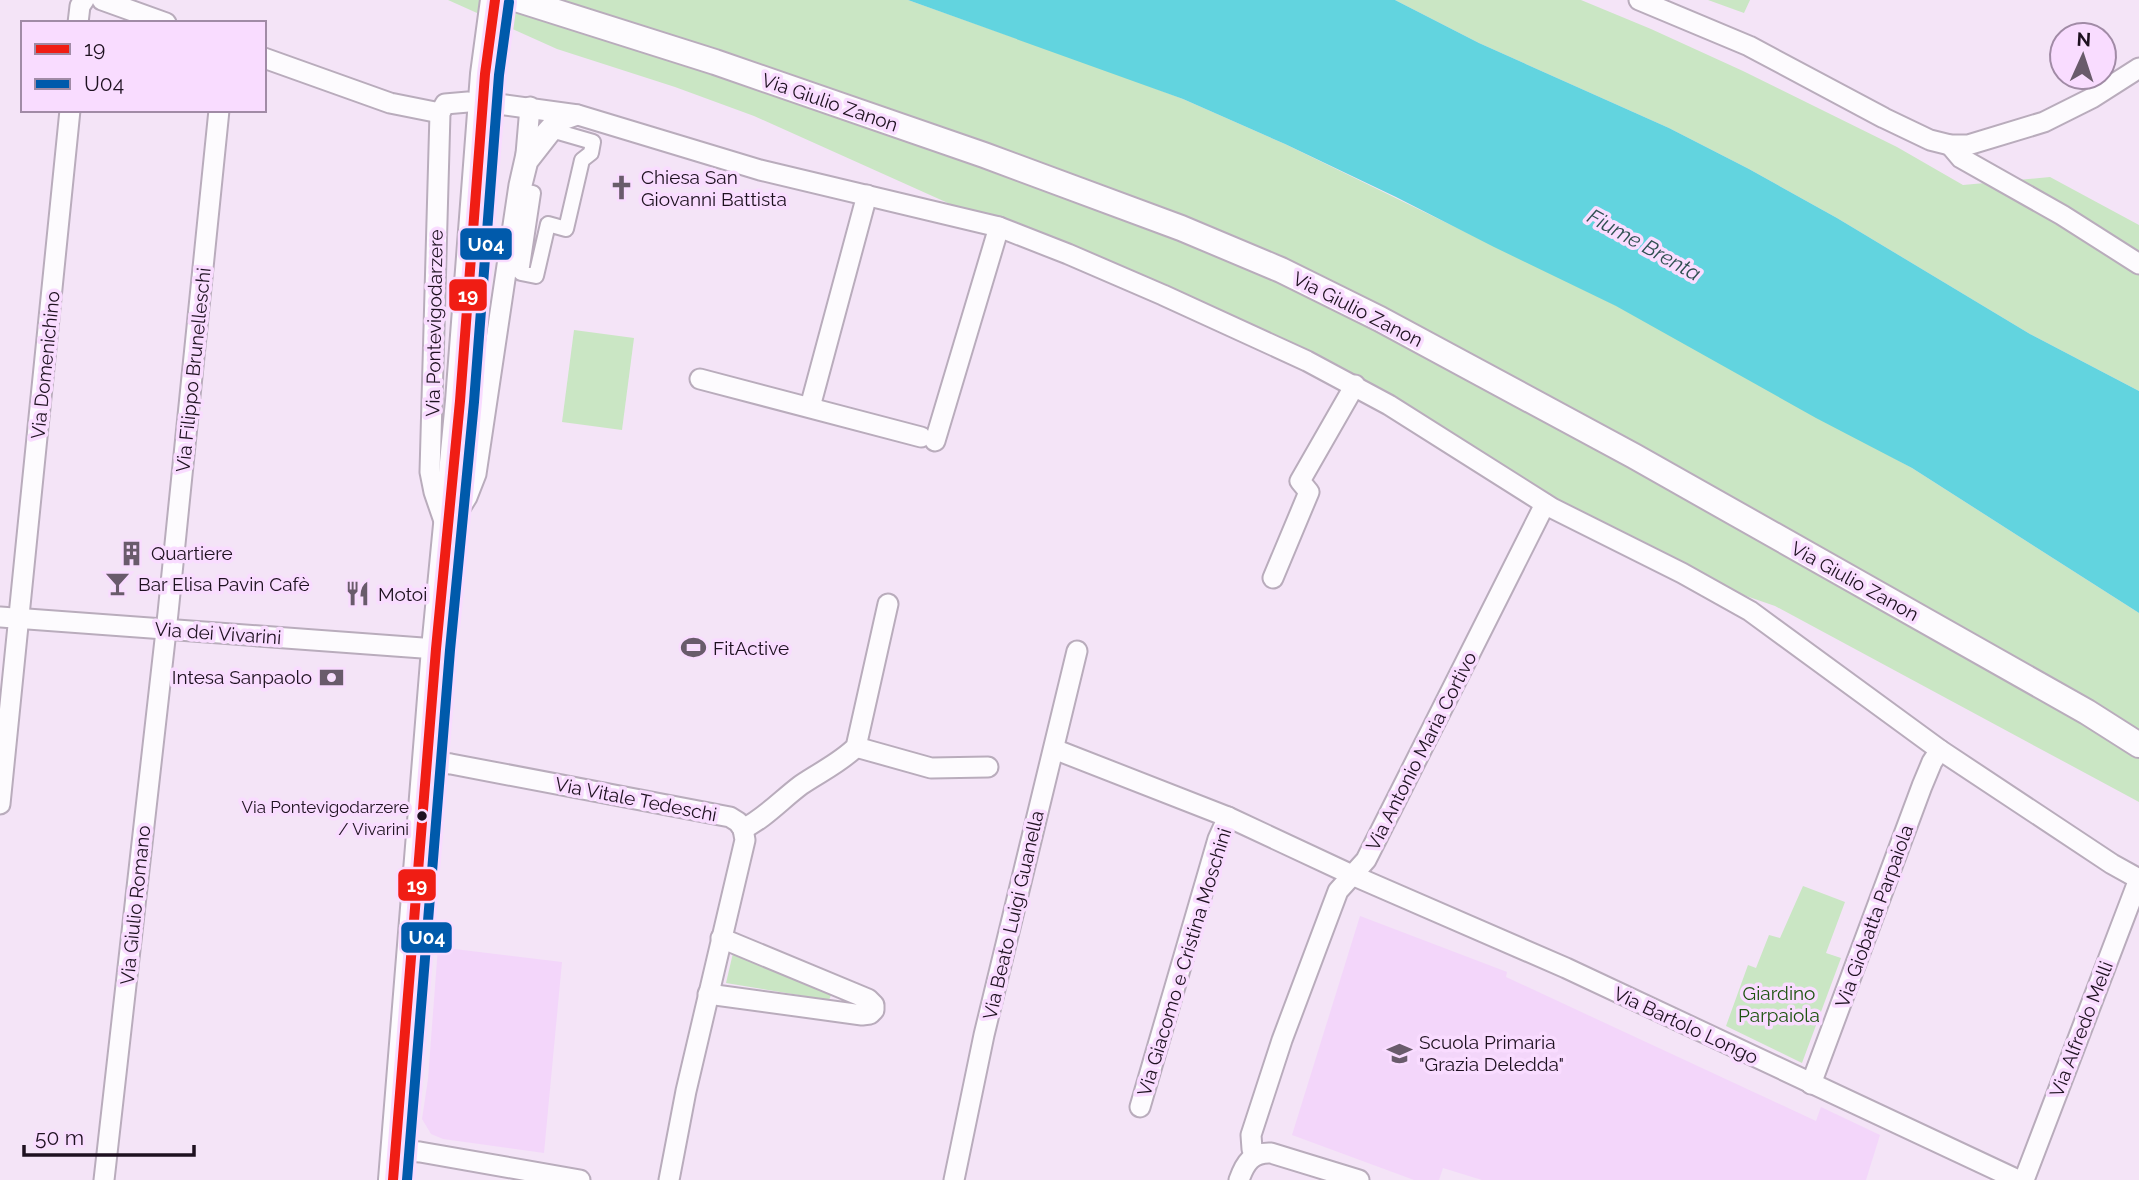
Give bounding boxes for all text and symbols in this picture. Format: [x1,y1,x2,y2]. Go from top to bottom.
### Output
legend [21,21,266,112]
north arrow [2048,21,2118,91]
text: N [2076,28,2092,50]
text: 19 [84,36,105,61]
street label: Via Giulio Zanon [759,68,901,136]
text: U04 [84,71,124,96]
place label: Chiesa San Giovanni Battista [641,166,787,210]
church icon: Chiesa San Giovanni Battista [607,174,635,202]
water label: Fiume Brenta [1583,203,1705,286]
line badge: U04 [459,227,513,261]
street label: Via Pontevigodarzere [421,229,447,417]
text: U04 [468,233,505,255]
street label: Via Filippo Brunelleschi [171,267,215,473]
street label: Via Giulio Zanon [1290,267,1426,351]
line badge: 19 [448,278,488,312]
text: 19 [458,284,478,306]
street label: Via Domenichino [26,290,64,440]
street label: Via Giulio Zanon [1787,537,1923,625]
building icon: Quartiere [117,539,145,567]
place label: Quartiere [151,542,233,564]
bar icon: Bar Elisa Pavin Cafè [104,570,132,598]
place label: Bar Elisa Pavin Cafè [138,573,310,595]
restaurant icon: Motoi [344,580,372,608]
place label: Motoi [378,583,427,605]
street label: Via dei Vivarini [154,618,282,648]
sports icon: FitActive [679,634,707,662]
place label: FitActive [713,637,789,659]
street label: Via Antonio Maria Cortivo [1361,648,1481,854]
bank icon: Intesa Sanpaolo [318,663,346,691]
place label: Intesa Sanpaolo [172,666,312,688]
street label: Via Vitale Tedeschi [553,773,719,825]
place label: Via Pontevigodarzere / Vivarini [241,797,409,839]
street label: Via Beato Luigi Guanella [978,808,1048,1022]
marker: Via Pontevigodarzere / Vivarini [415,809,429,823]
street label: Via Giobatta Parpaiola [1831,822,1917,1010]
street label: Via Giulio Romano [116,824,154,986]
street label: Via Giacomo e Cristina Moschini [1133,825,1235,1099]
line badge: 19 [397,868,437,902]
text: 19 [407,874,427,896]
line badge: U04 [400,921,453,954]
text: U04 [409,926,446,948]
street label: Via Alfredo Melli [2045,958,2117,1100]
street label: Via Bartolo Longo [1610,982,1762,1068]
park label: Giardino Parpaiola [1738,982,1820,1026]
place label: Scuola Primaria "Grazia Deledda" [1419,1031,1564,1075]
school or university icon: Scuola Primaria "Grazia Deledda" [1385,1039,1413,1067]
scale bar [24,1114,194,1158]
text: 50 m [35,1125,84,1150]

